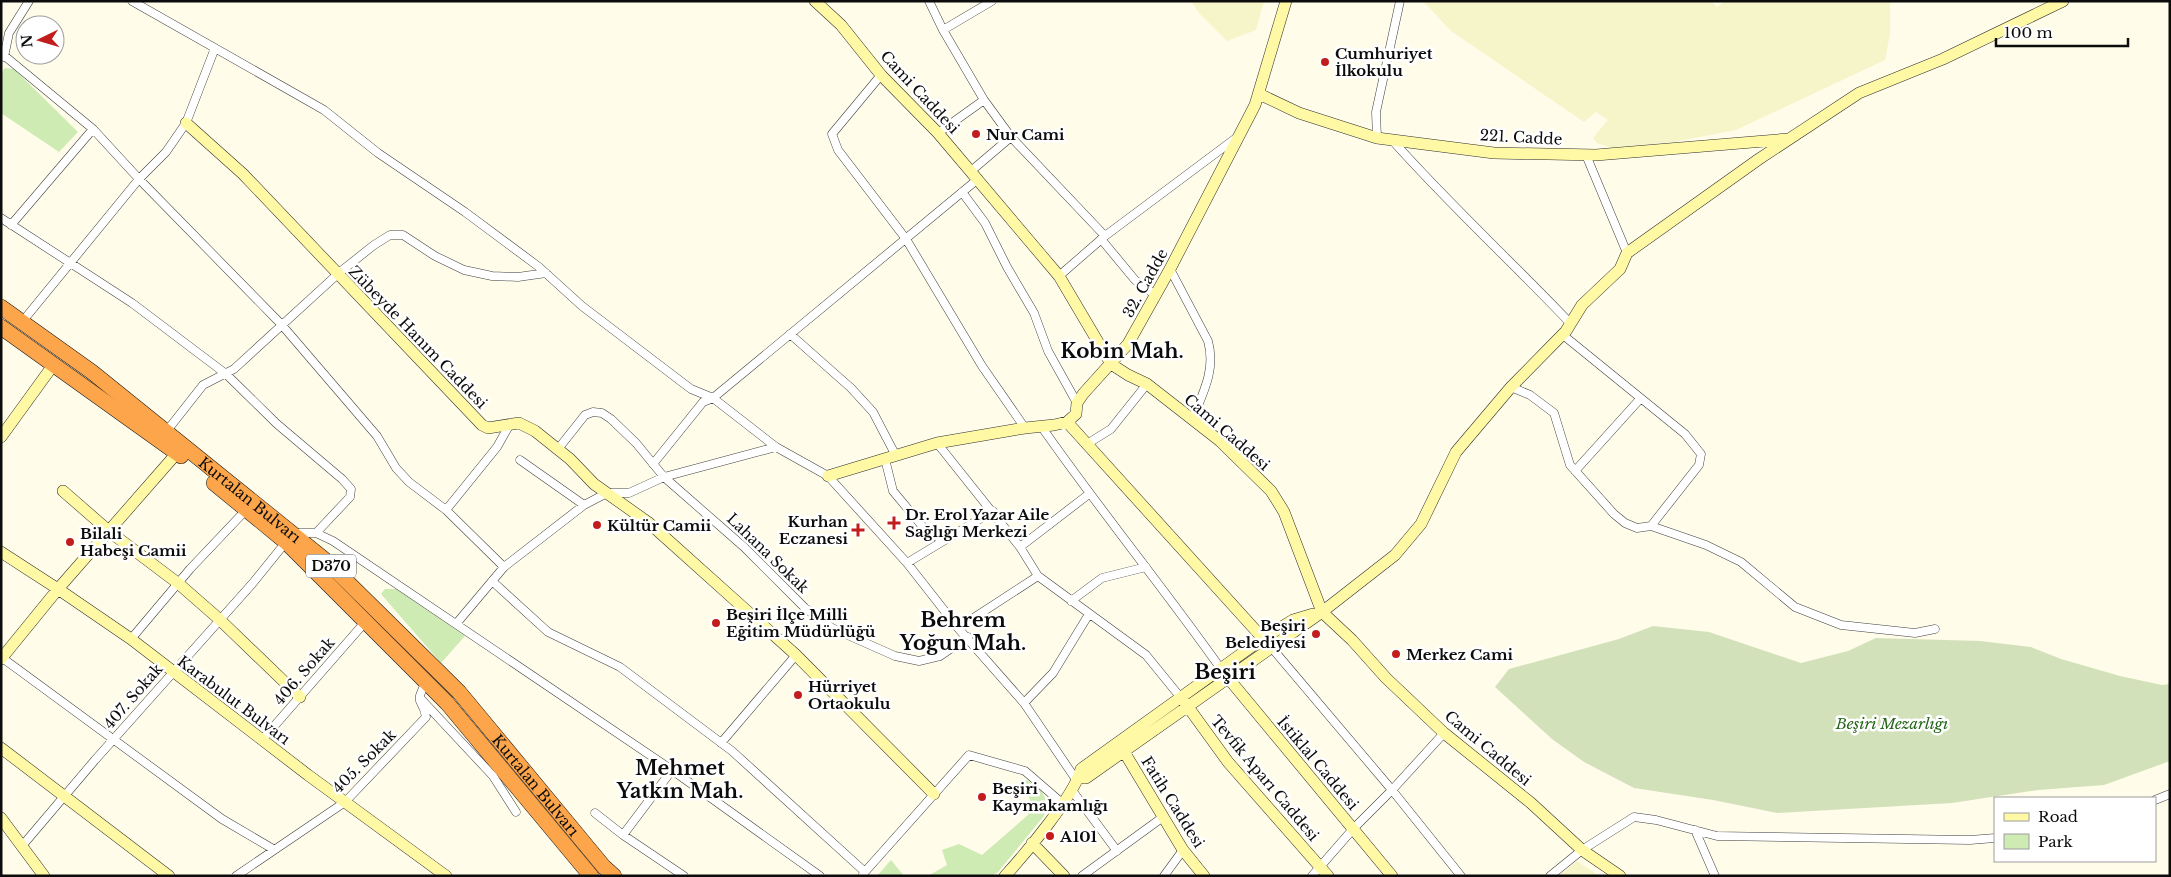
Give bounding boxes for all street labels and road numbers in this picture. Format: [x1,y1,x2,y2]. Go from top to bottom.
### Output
street label: Cami Caddesi [877,46,963,138]
street label: 221. Cadde [1479,125,1563,149]
street label: 32. Cadde [1118,245,1172,321]
street label: Zübeyde Hanım Caddesi [345,262,491,412]
street label: Cami Caddesi [1180,390,1274,474]
street label: Kurtalan Bulvarı [195,452,305,547]
street label: Lahana Sokak [723,509,814,597]
road number: D370 [306,554,356,578]
street label: 406. Sokak [269,633,339,709]
street label: Karabulut Bulvarı [174,651,294,749]
street label: 407. Sokak [99,659,167,733]
street label: Cami Caddesi [1441,706,1535,790]
street label: Tevfik Aparı Caddesi [1207,711,1323,845]
street label: İstiklal Caddesi [1273,712,1363,814]
street label: 405. Sokak [328,725,400,797]
street label: Kurtalan Bulvarı [488,730,584,840]
street label: Fatih Caddesi [1137,753,1209,851]

